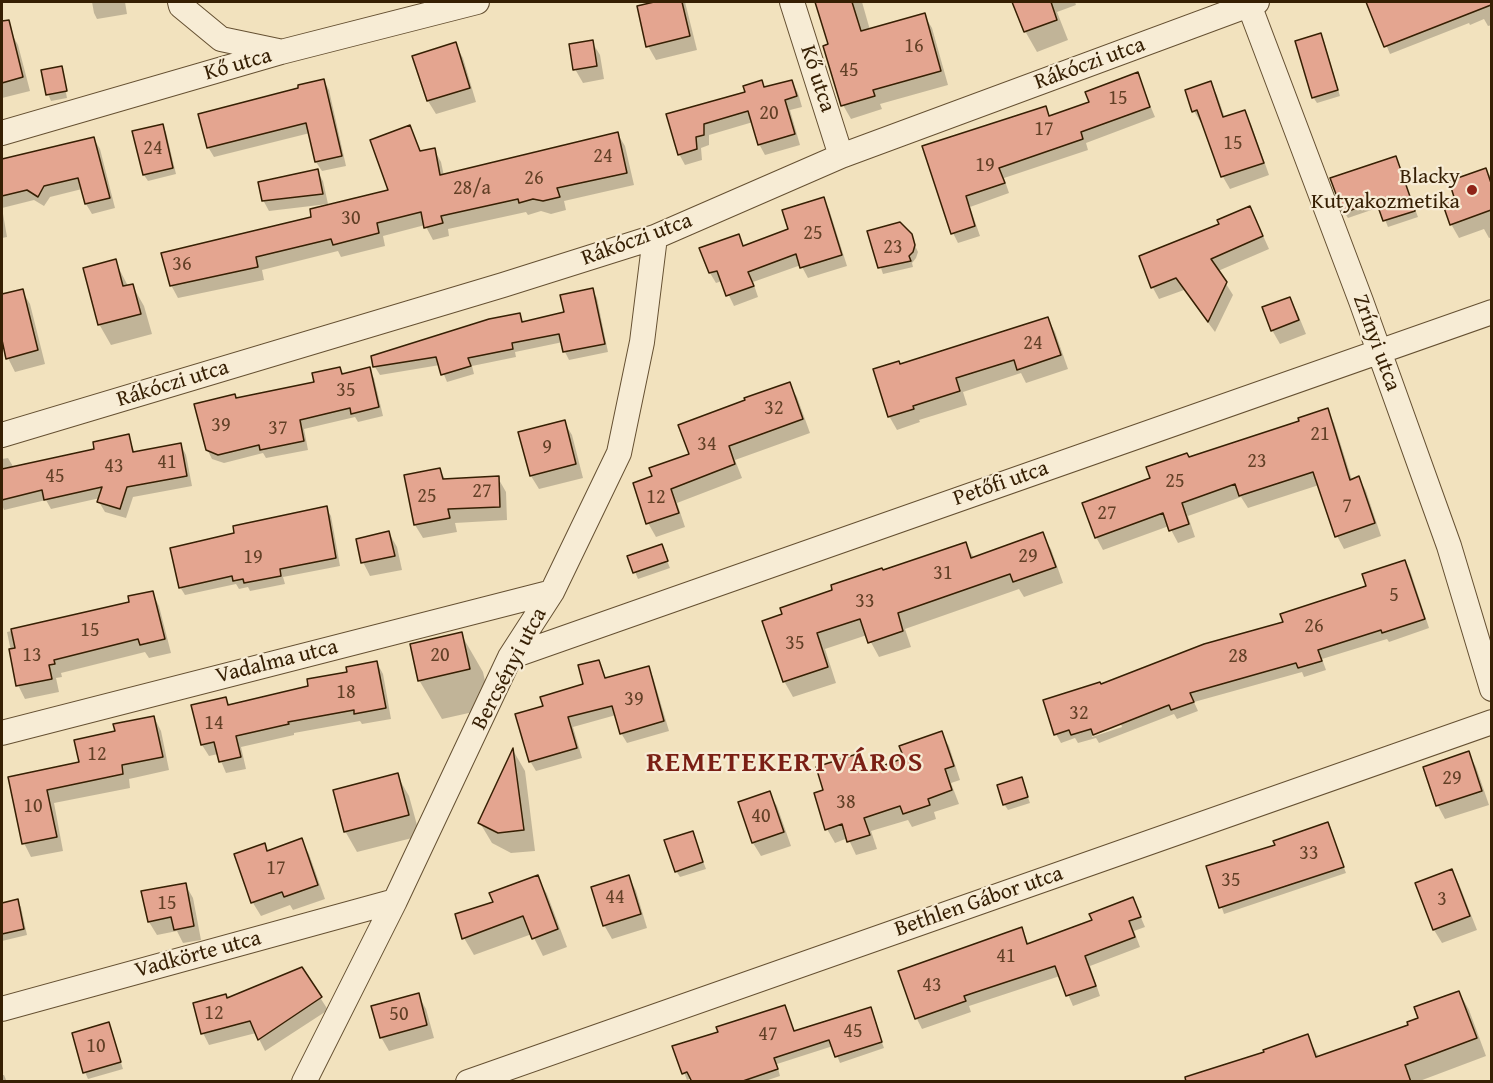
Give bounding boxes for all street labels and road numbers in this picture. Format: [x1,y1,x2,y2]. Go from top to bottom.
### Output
street label: Rákóczi utca [1031,32,1149,96]
street label: Kő utca [794,42,840,116]
street label: Kő utca [201,43,275,87]
street label: Rákóczi utca [578,208,696,272]
street label: Zrínyi utca [1346,291,1406,395]
street label: Rákóczi utca [114,354,232,414]
street label: Petőfi utca [950,455,1052,513]
street label: Bercsényi utca [467,603,553,735]
street label: Vadalma utca [213,634,341,690]
street label: Bethlen Gábor utca [891,861,1067,943]
street label: Vadkörte utca [132,925,264,985]

